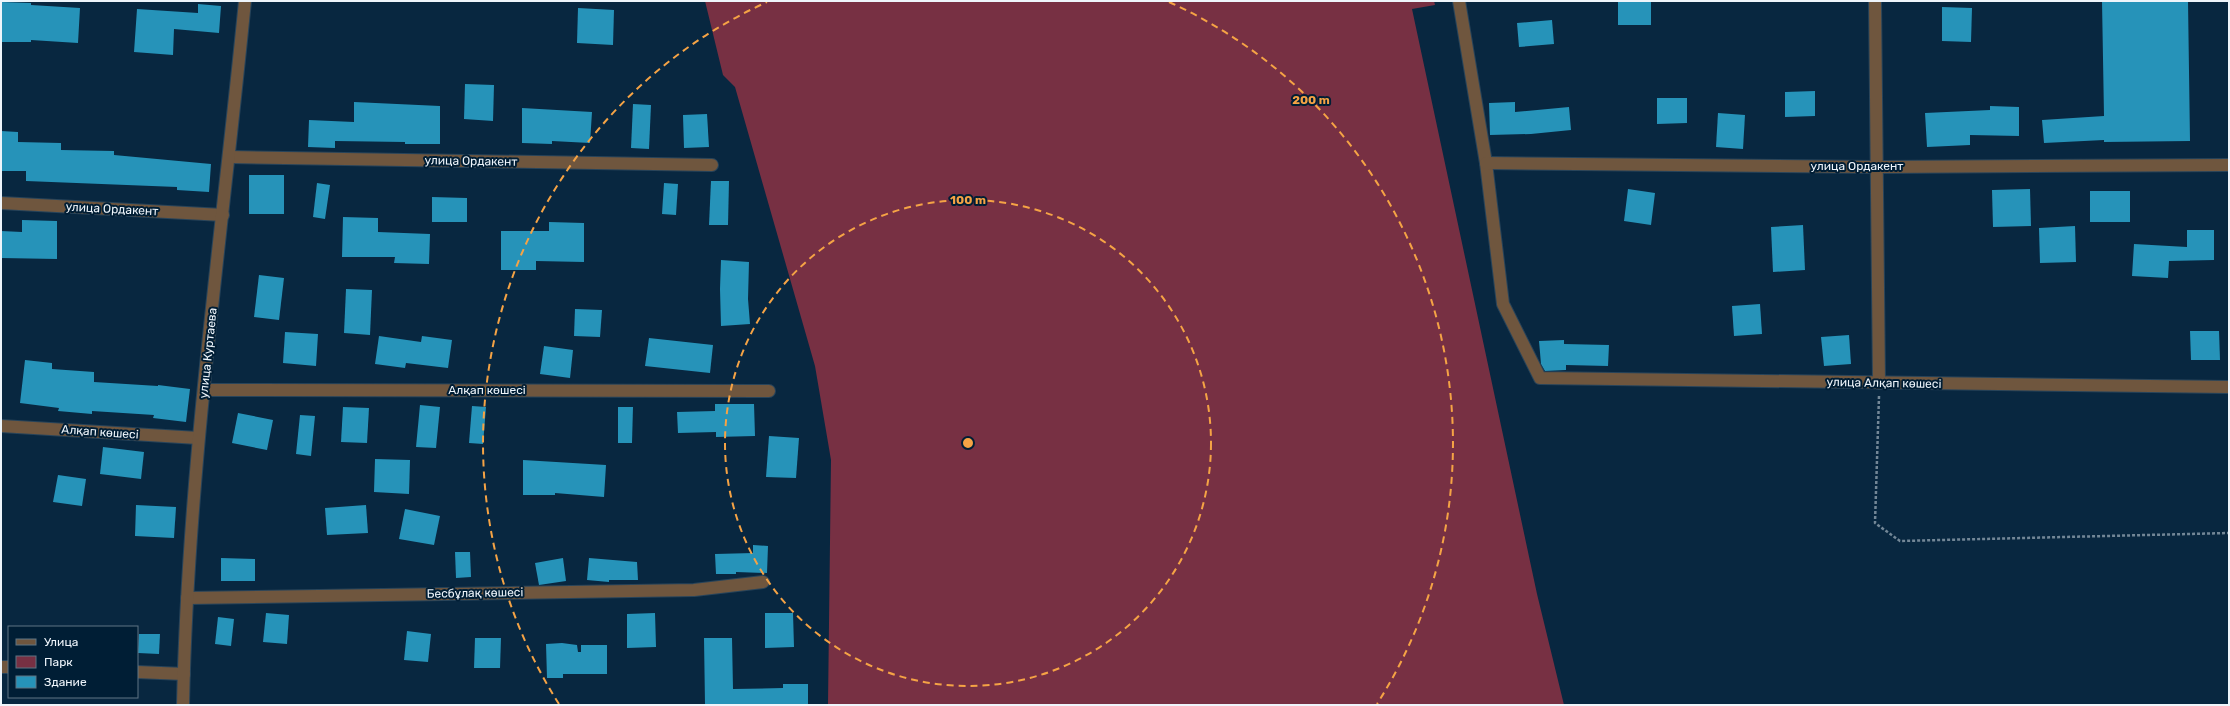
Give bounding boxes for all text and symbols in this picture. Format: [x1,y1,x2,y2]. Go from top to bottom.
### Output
text: 200 m [1292,93,1330,107]
street label: улица Ордакент [424,153,518,169]
street label: улица Ордакент [1811,159,1903,173]
text: 100 m [950,193,986,207]
street label: улица Ордакент [65,200,159,218]
street label: улица Куртаева [196,307,220,399]
street label: улица Алқап көшесі [1826,375,1942,391]
street label: Алқап көшесі [448,383,526,397]
street label: Алқап көшесі [61,422,139,442]
centre of rings [961,436,975,450]
street label: Бесбұлақ көшесі [427,585,524,601]
legend [8,626,138,698]
text: Улица [44,635,78,649]
text: Парк [44,655,73,669]
text: Здание [44,675,87,689]

